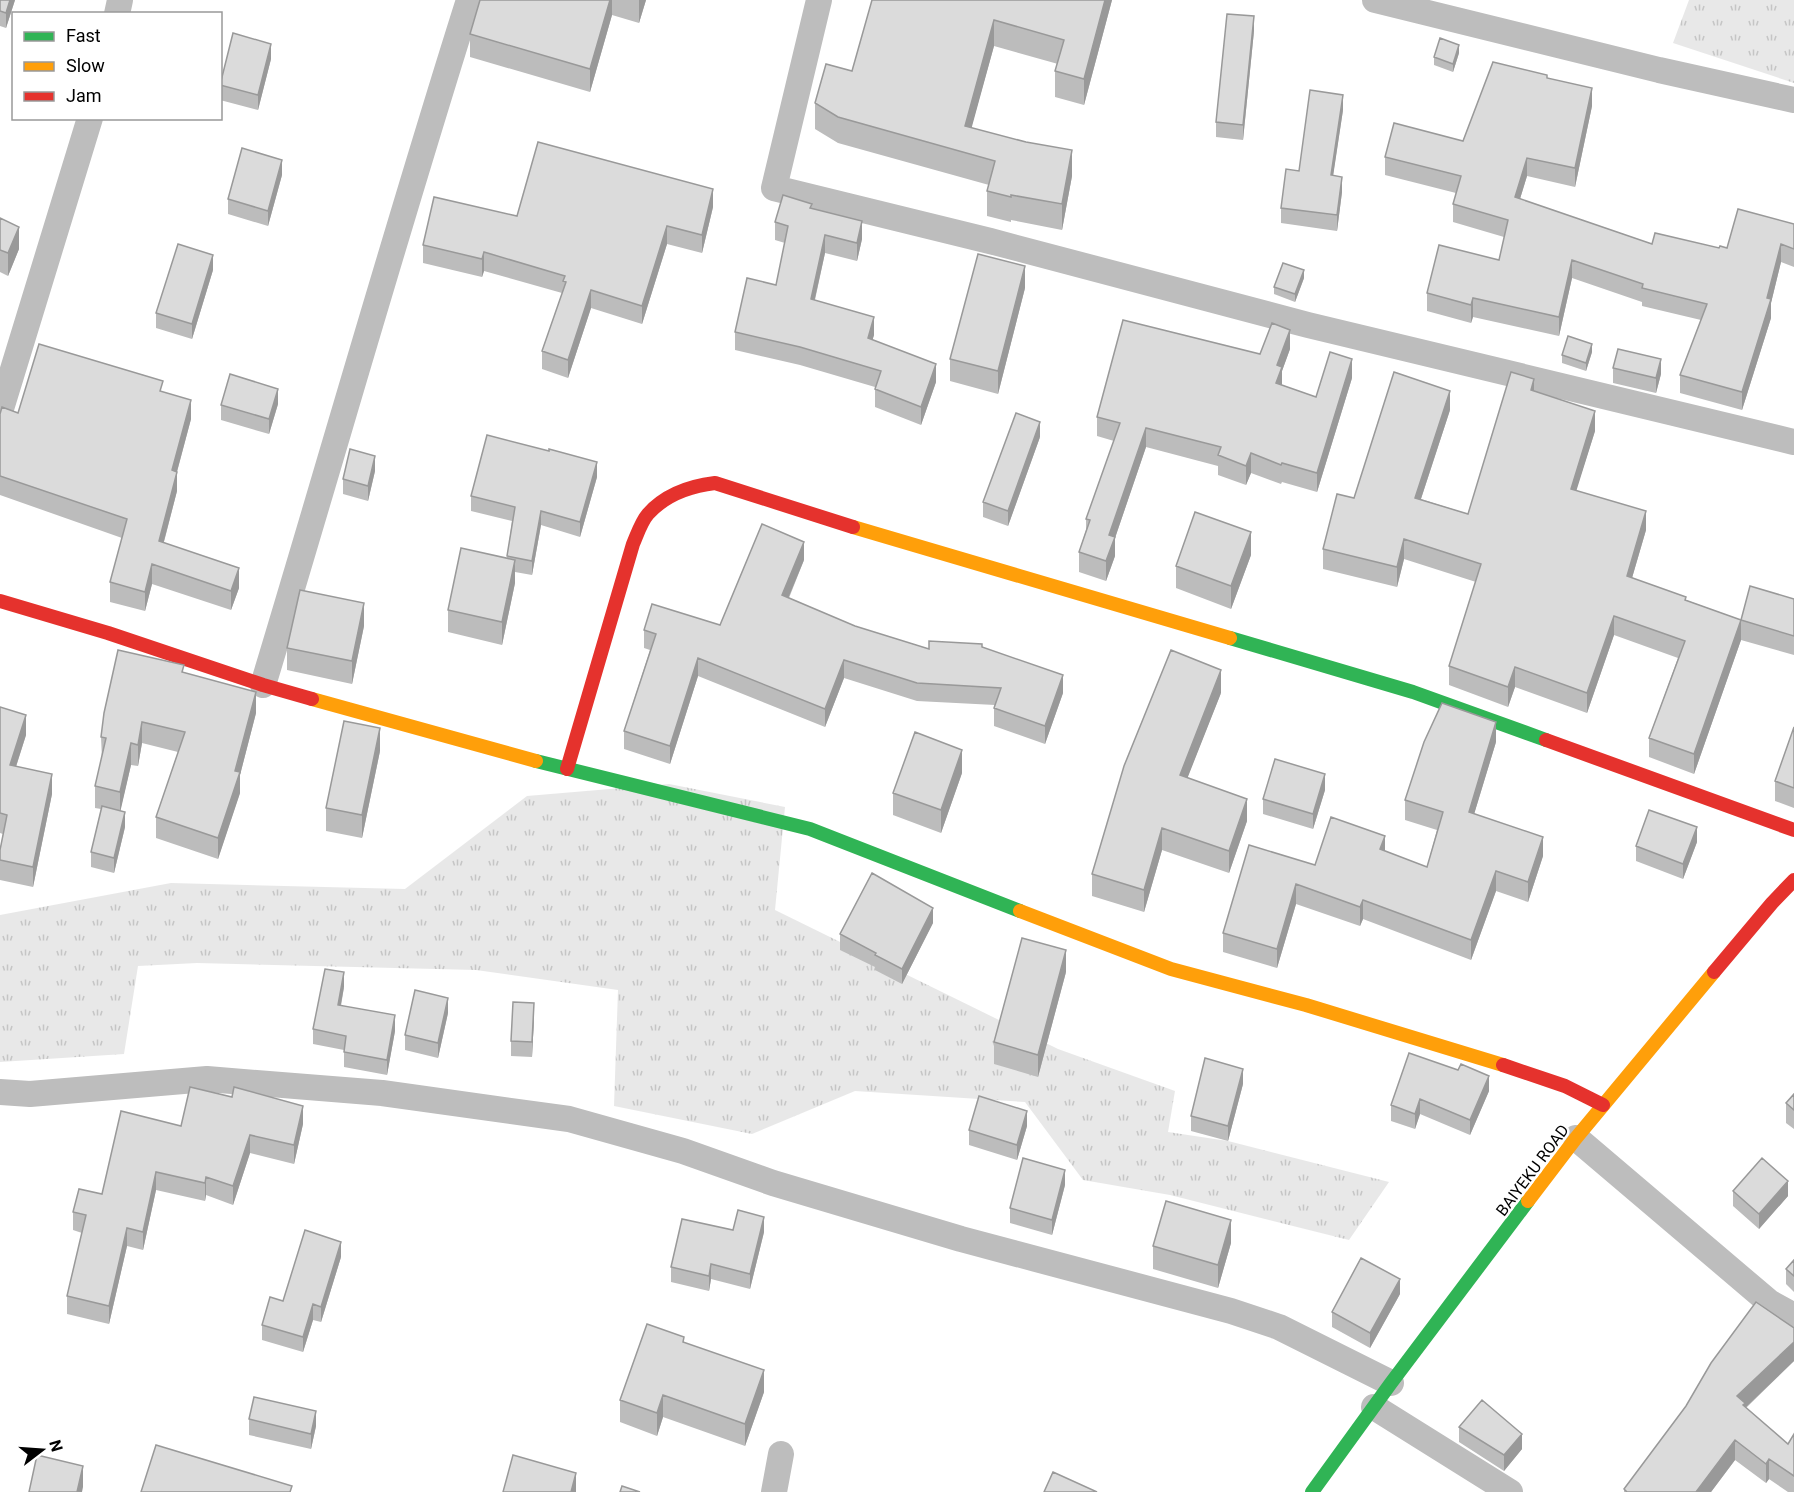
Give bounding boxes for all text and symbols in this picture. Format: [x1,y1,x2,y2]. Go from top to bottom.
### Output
legend [12,12,222,120]
text: Fast [66,25,101,46]
text: Slow [66,55,105,76]
text: Jam [66,85,102,106]
street label: BAIYEKU ROAD [1492,1121,1573,1220]
north arrow [12,1420,72,1480]
text: N [45,1438,67,1454]

